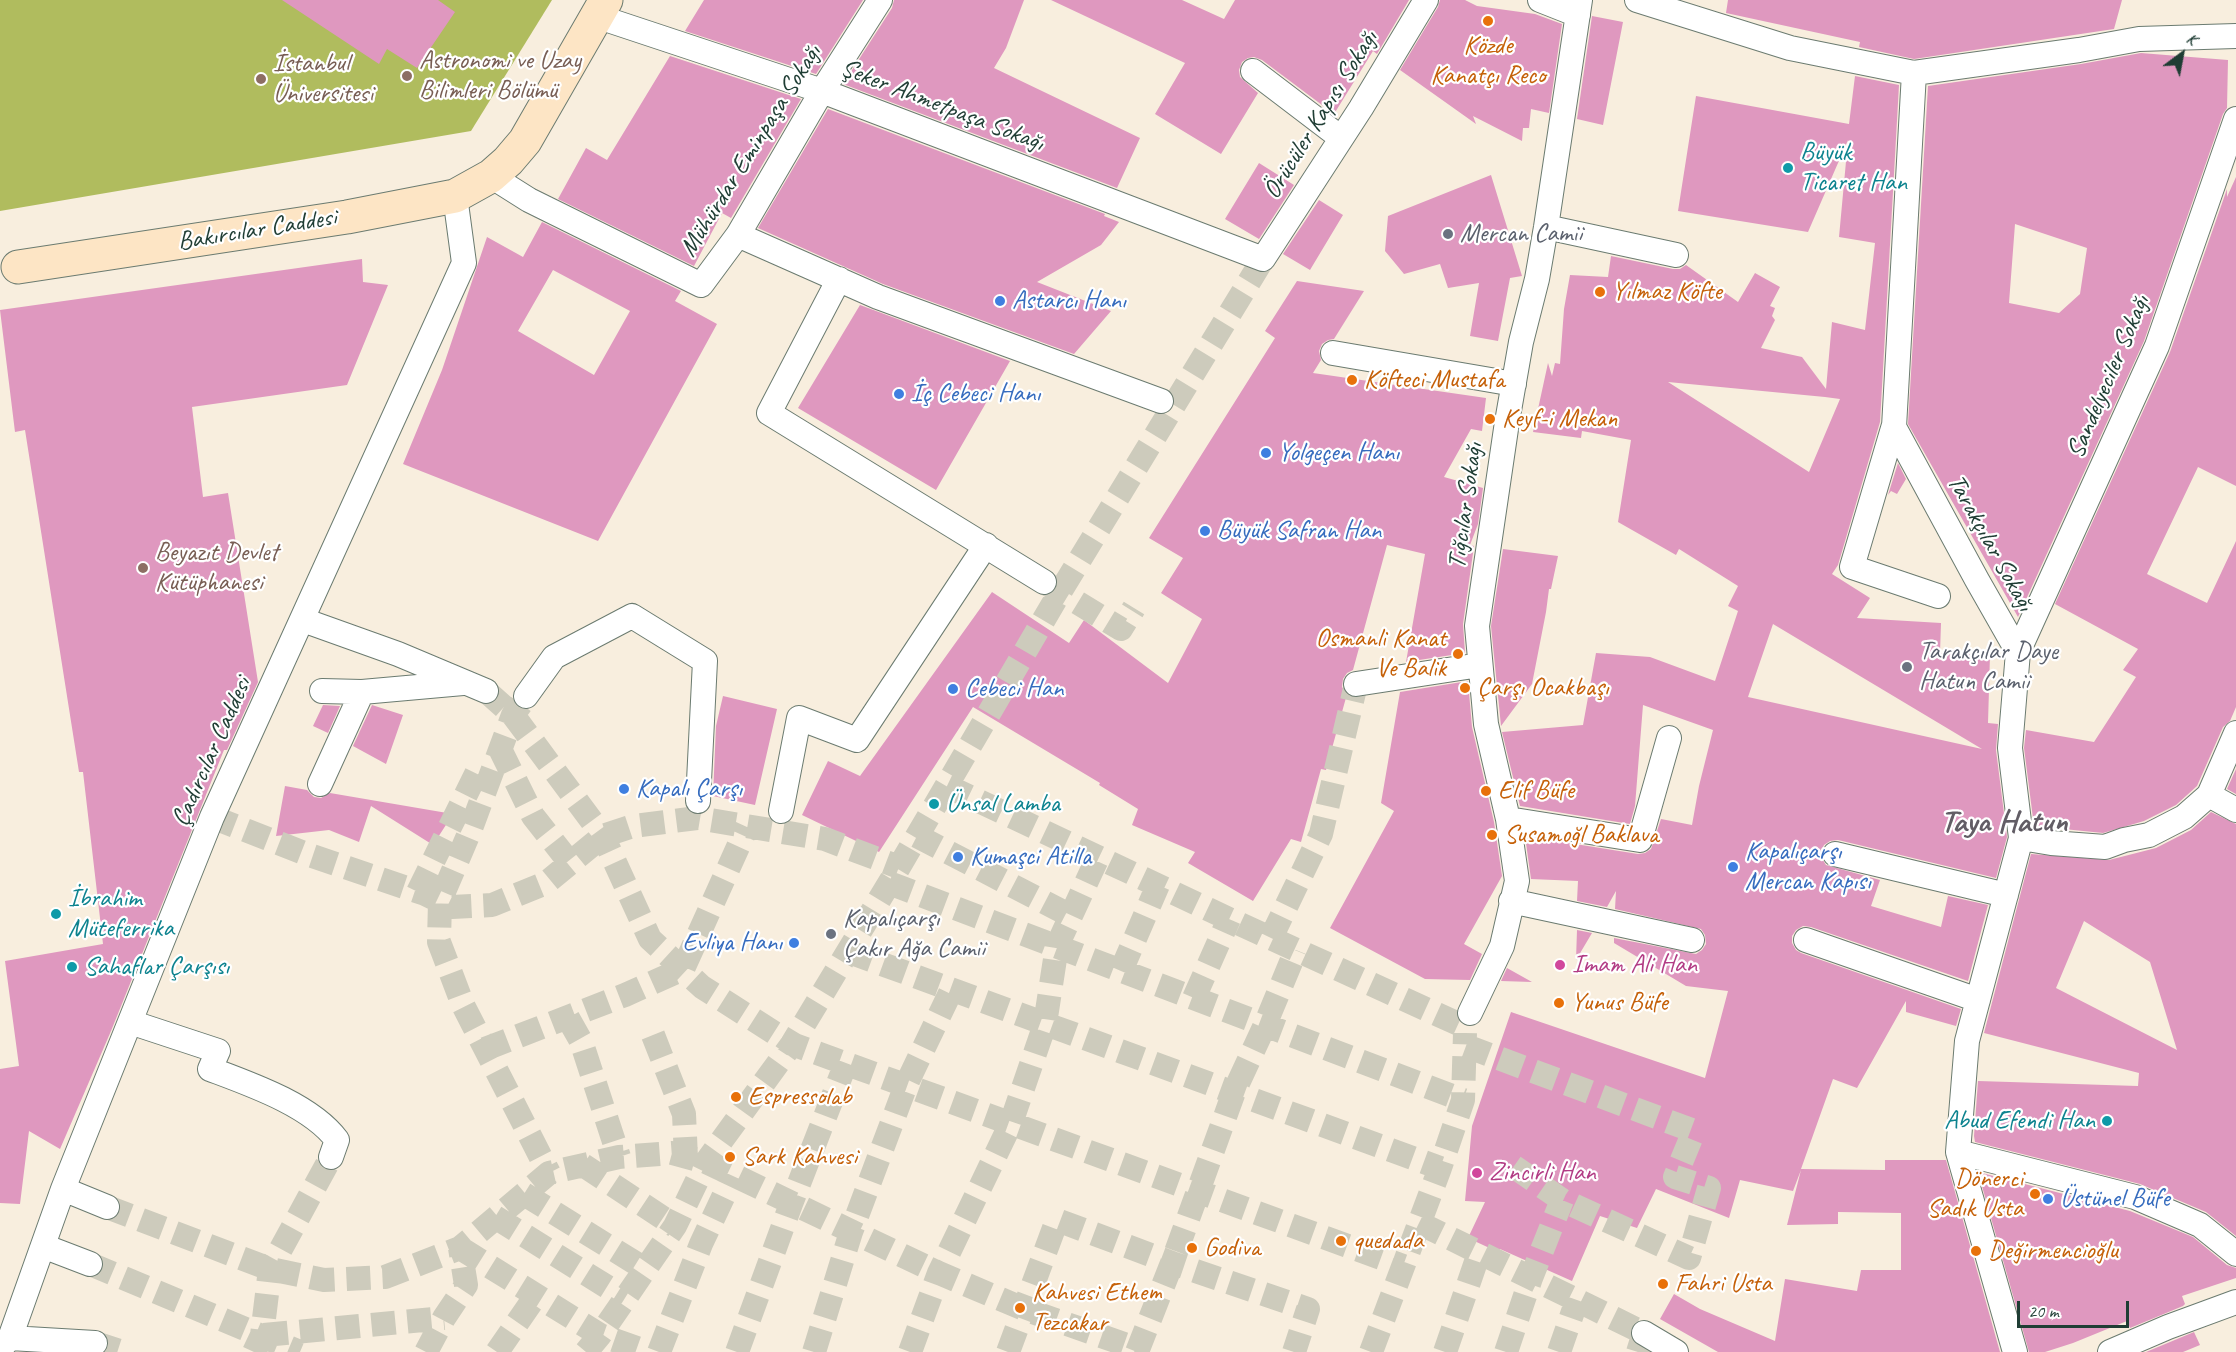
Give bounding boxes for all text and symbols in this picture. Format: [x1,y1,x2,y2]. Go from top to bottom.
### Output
marker: Közde Kanatçı Reco [1481,14,1495,28]
north arrow [2152,24,2212,84]
street label: Örücüler Kapısı Sokağı [1257,25,1385,205]
text: K [2183,28,2200,49]
place label: Közde Kanatçı Reco [1431,30,1545,92]
street label: Mühürdar Eminpaşa Sokağı [673,39,829,263]
place label: Astronomi ve Uzay Bilimleri Bölümü [419,45,581,106]
place label: İstanbul Üniversitesi [273,48,373,110]
street label: Şeker Ahmetpaşa Sokağı [836,53,1048,159]
marker: Astronomi ve Uzay Bilimleri Bölümü [400,69,414,83]
marker: İstanbul Üniversitesi [254,72,268,86]
place label: Büyük Ticaret Han [1800,137,1907,198]
marker: Büyük Ticaret Han [1781,161,1795,175]
street label: Bakırcılar Caddesi [175,202,339,258]
place label: Mercan Camii [1460,218,1582,250]
marker: Mercan Camii [1441,227,1455,241]
place label: Yılmaz Köfte [1612,276,1722,308]
place label: Astarcı Hanı [1012,285,1126,317]
marker: Yılmaz Köfte [1593,285,1607,299]
street label: Sandelyeciler Sokağı [2061,291,2157,463]
marker: Astarcı Hanı [993,294,1007,308]
place label: Köfteci Mustafa [1364,364,1504,396]
marker: Köfteci Mustafa [1345,373,1359,387]
place label: İç Cebeci Hanı [911,378,1040,410]
marker: İç Cebeci Hanı [892,387,906,401]
place label: Keyf-i Mekan [1502,403,1617,435]
marker: Keyf-i Mekan [1483,412,1497,426]
place label: Yolgeçen Hanı [1278,437,1399,469]
street label: Tığcılar Sokağı [1442,441,1490,571]
marker: Yolgeçen Hanı [1259,446,1273,460]
street label: Tarakçılar Sokağı [1940,469,2040,617]
place label: Büyük Safran Han [1217,515,1381,547]
marker: Büyük Safran Han [1198,524,1212,538]
place label: Beyazıt Devlet Kütüphanesi [155,537,278,598]
marker: Beyazıt Devlet Kütüphanesi [136,561,150,575]
place label: Osmanli Kanat Ve Balik [1315,623,1446,684]
place label: Tarakçılar Daye Hatun Camii [1919,636,2058,698]
marker: Osmanli Kanat Ve Balik [1451,647,1465,661]
marker: Tarakçılar Daye Hatun Camii [1900,660,1914,674]
place label: Çarşı Ocakbaşı [1477,672,1609,704]
street label: Çadırcılar Caddesi [165,673,259,831]
place label: Cebeci Han [965,673,1063,705]
marker: Çarşı Ocakbaşı [1458,681,1472,695]
marker: Cebeci Han [946,682,960,696]
place label: Kapalı Çarşı [636,773,742,805]
place label: Elif Büfe [1498,775,1574,807]
marker: Kapalı Çarşı [617,782,631,796]
marker: Elif Büfe [1479,784,1493,798]
place label: Ünsal Lamba [946,788,1060,820]
marker: Ünsal Lamba [927,797,941,811]
district label: Taya Hatun [1941,804,2067,842]
place label: Susamoğl Baklava [1504,819,1658,851]
marker: Susamoğl Baklava [1485,828,1499,842]
place label: Kapalıçarşı Mercan Kapısı [1745,836,1871,898]
place label: Kumaşci Atilla [970,841,1091,873]
marker: Kumaşci Atilla [951,850,965,864]
marker: Kapalıçarşı Mercan Kapısı [1726,860,1740,874]
place label: İbrahim Müteferrika [68,883,174,945]
place label: Kapalıçarşı Çakır Ağa Camii [843,903,985,964]
marker: İbrahim Müteferrika [49,907,63,921]
place label: Evliya Hanı [682,927,782,959]
marker: Kapalıçarşı Çakır Ağa Camii [824,927,838,941]
marker: Evliya Hanı [787,936,801,950]
place label: Imam Ali Han [1572,949,1697,981]
place label: Sahaflar Çarşısı [84,951,229,983]
marker: Imam Ali Han [1553,958,1567,972]
marker: Sahaflar Çarşısı [65,960,79,974]
place label: Yunus Büfe [1571,987,1668,1019]
marker: Yunus Büfe [1552,996,1566,1010]
place label: Espressolab [748,1081,852,1113]
marker: Espressolab [729,1090,743,1104]
place label: Abud Efendi Han [1944,1105,2095,1137]
marker: Abud Efendi Han [2100,1114,2114,1128]
place label: Sark Kahvesi [742,1141,857,1173]
marker: Sark Kahvesi [723,1150,737,1164]
place label: Zincirli Han [1489,1157,1596,1189]
place label: Dönerci Sadık Usta [1927,1163,2023,1224]
marker: Zincirli Han [1470,1166,1484,1180]
place label: Üstünel Büfe [2060,1183,2170,1215]
marker: Dönerci Sadık Usta [2028,1187,2042,1201]
marker: Üstünel Büfe [2041,1192,2055,1206]
place label: quedada [1353,1225,1423,1257]
place label: Godiva [1204,1232,1260,1264]
marker: quedada [1334,1234,1348,1248]
place label: Değirmencioğlu [1988,1235,2118,1267]
marker: Godiva [1185,1241,1199,1255]
marker: Değirmencioğlu [1969,1244,1983,1258]
place label: Fahri Usta [1675,1268,1772,1300]
place label: Kahvesi Ethem Tezcakar [1032,1277,1162,1338]
marker: Fahri Usta [1656,1277,1670,1291]
scale bar [2020,1289,2132,1327]
text: 20 m [2028,1300,2059,1322]
marker: Kahvesi Ethem Tezcakar [1013,1301,1027,1315]

